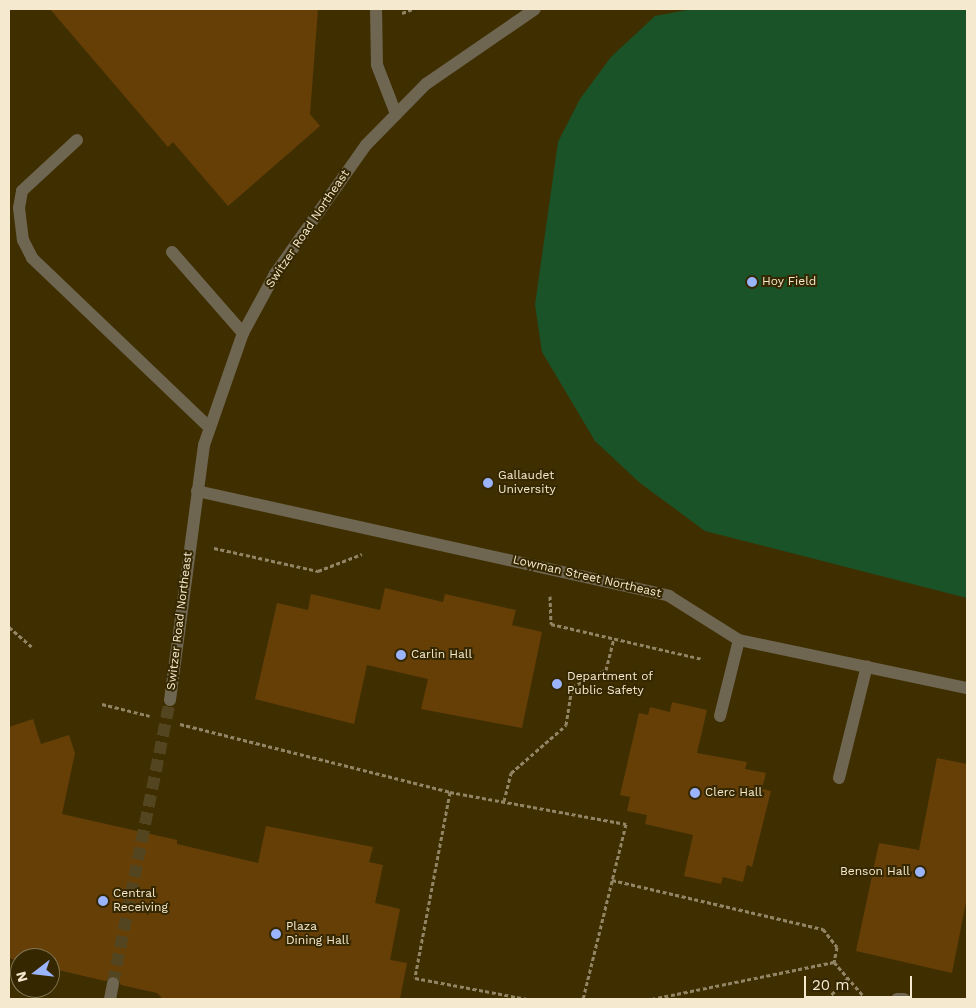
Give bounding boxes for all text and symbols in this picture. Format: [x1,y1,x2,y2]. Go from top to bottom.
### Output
street label: Switzer Road Northeast [263,167,353,291]
place label: Hoy Field [762,275,817,289]
marker: Hoy Field [746,276,758,288]
place label: Gallaudet University [498,469,556,497]
marker: Gallaudet University [482,477,494,489]
street label: Switzer Road Northeast [164,551,196,691]
street label: Lowman Street Northeast [511,553,663,601]
place label: Carlin Hall [411,648,472,662]
marker: Carlin Hall [395,649,407,661]
place label: Department of Public Safety [567,670,653,698]
marker: Department of Public Safety [551,678,563,690]
place label: Clerc Hall [705,786,762,800]
marker: Clerc Hall [689,787,701,799]
place label: Benson Hall [840,865,910,879]
marker: Benson Hall [914,866,926,878]
place label: Central Receiving [113,887,168,915]
marker: Central Receiving [97,895,109,907]
place label: Plaza Dining Hall [286,920,349,948]
marker: Plaza Dining Hall [270,928,282,940]
north arrow [10,948,60,998]
scale bar [806,966,914,998]
text: N [12,970,31,984]
text: 20 m [812,976,850,994]

